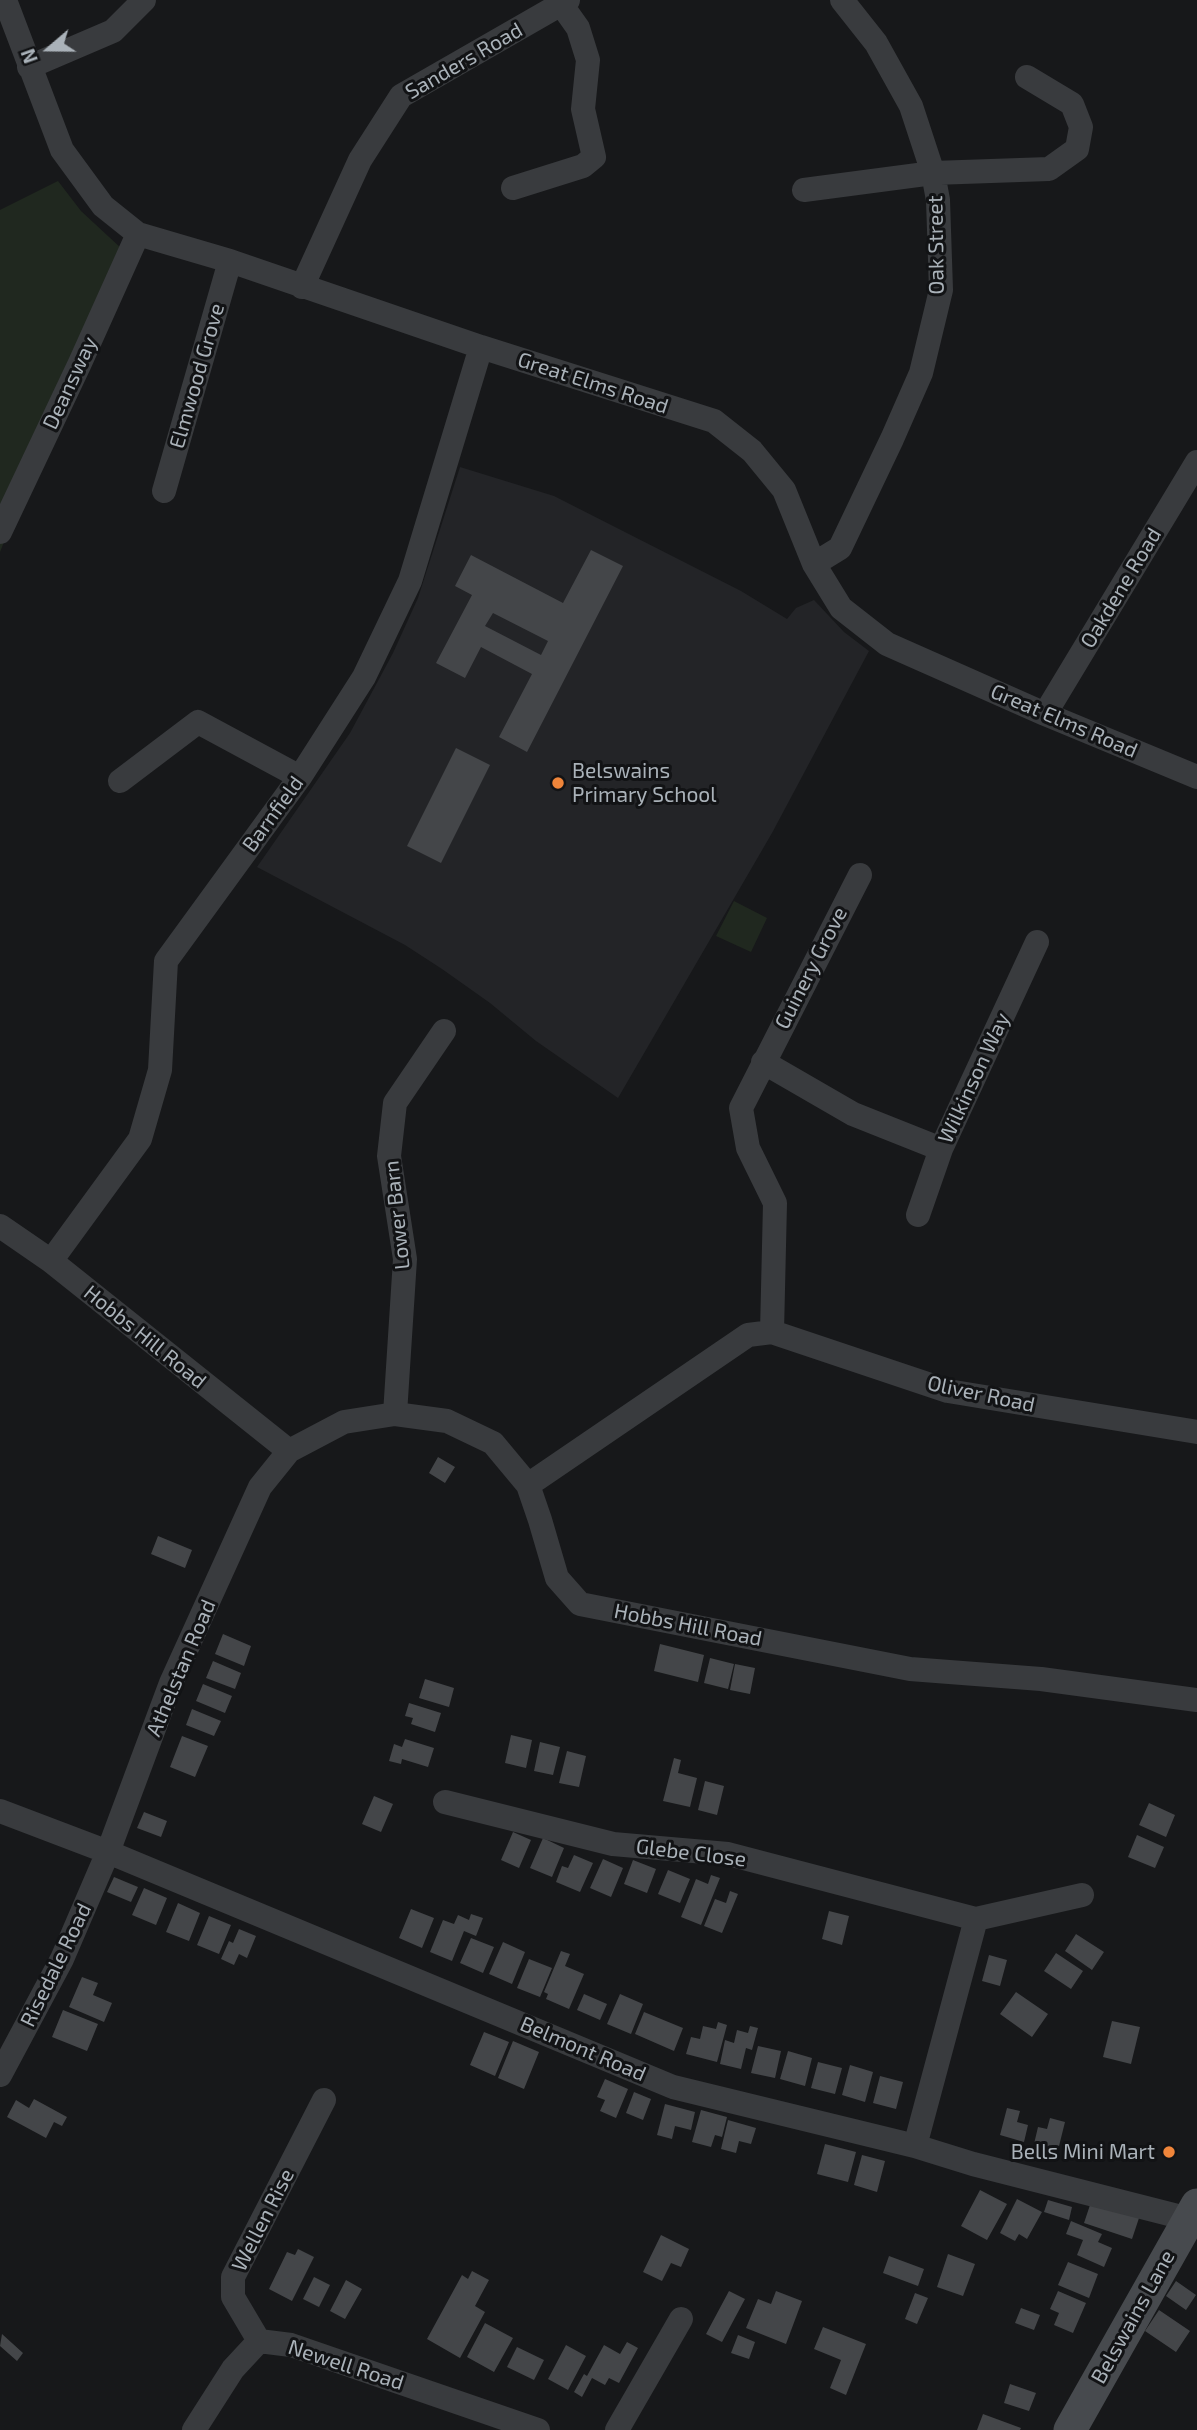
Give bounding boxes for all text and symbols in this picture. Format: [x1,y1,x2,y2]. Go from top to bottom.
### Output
north arrow [14,14,84,84]
street label: Sanders Road [401,17,527,105]
text: N [16,46,42,67]
street label: Oak Street [923,195,949,295]
street label: Elmwood Grove [164,301,230,451]
street label: Deansway [38,333,102,433]
street label: Great Elms Road [514,347,672,419]
street label: Oakdene Road [1075,523,1167,653]
street label: Great Elms Road [987,679,1141,763]
place label: Belswains Primary School [572,758,717,808]
street label: Barnfield [237,771,309,857]
marker: Belswains Primary School [550,775,566,791]
street label: Guinery Grove [769,903,853,1033]
street label: Wilkinson Way [933,1009,1015,1147]
street label: Lower Barn [379,1159,415,1271]
street label: Hobbs Hill Road [79,1280,211,1394]
street label: Oliver Road [925,1370,1037,1418]
street label: Athelstan Road [141,1596,221,1740]
street label: Hobbs Hill Road [612,1598,764,1652]
street label: Glebe Close [635,1834,747,1872]
street label: Risedale Road [15,1899,97,2031]
street label: Belmont Road [516,2011,650,2087]
place label: Bells Mini Mart [1011,2139,1155,2165]
marker: Bells Mini Mart [1161,2144,1177,2160]
street label: Wellen Rise [226,2165,300,2275]
street label: Belswains Lane [1086,2246,1180,2388]
street label: Newell Road [285,2334,407,2396]

